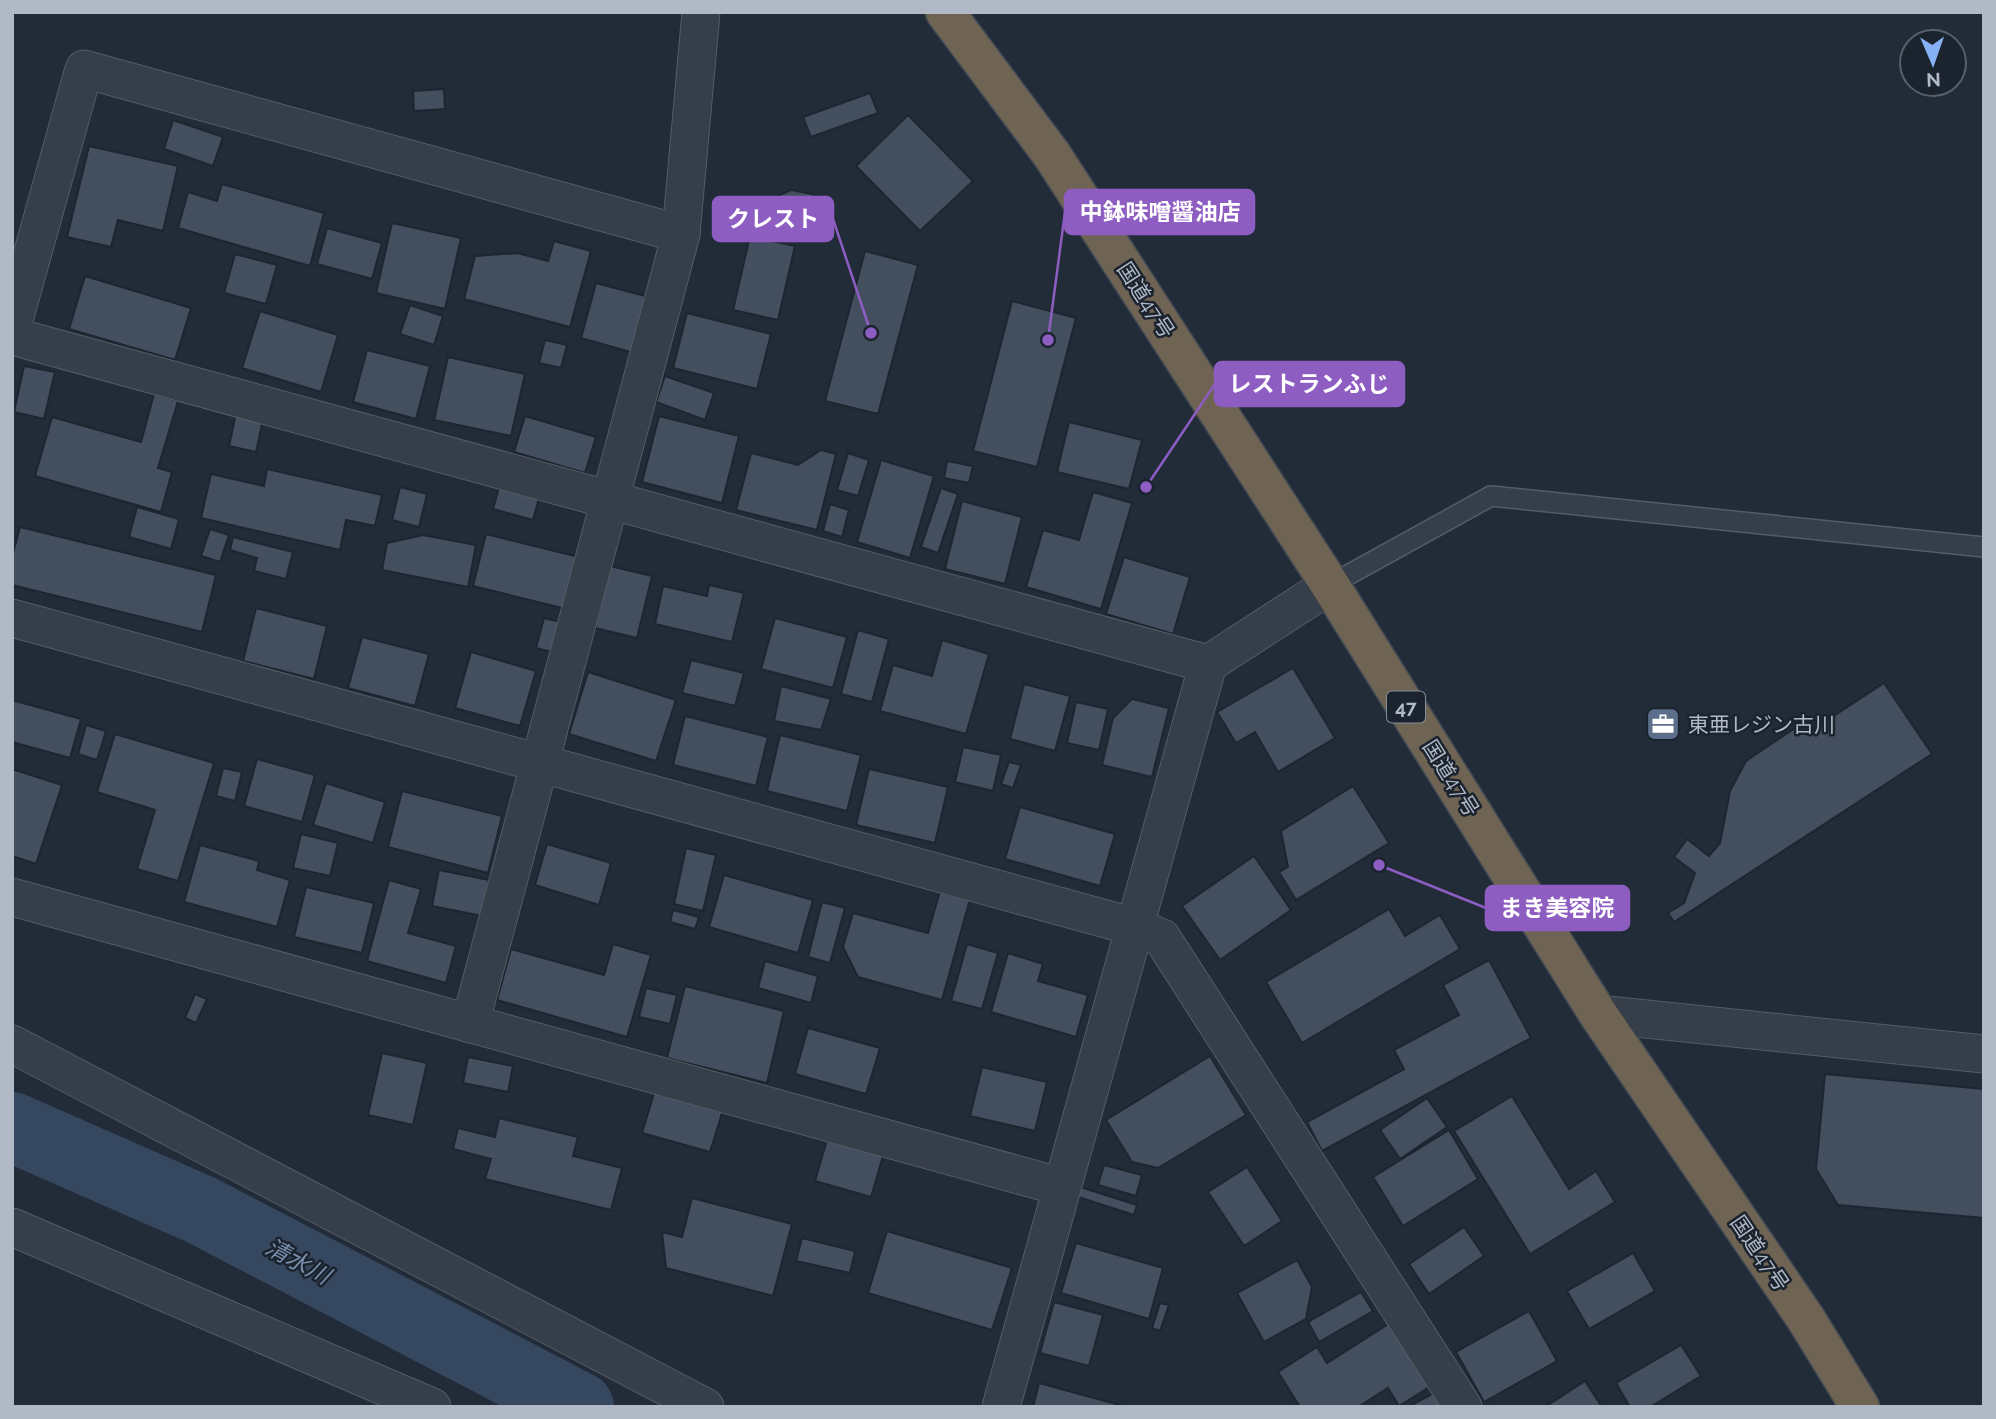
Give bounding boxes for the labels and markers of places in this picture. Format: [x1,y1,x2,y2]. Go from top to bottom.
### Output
callout: 中鉢味噌醤油店 [1065,190,1254,234]
callout: クレスト [713,197,833,241]
callout: レストランふじ [1215,362,1404,406]
office icon: 東亜レジン古川 [1644,705,1682,743]
place label: 東亜レジン古川 [1688,712,1835,737]
callout: まき美容院 [1486,886,1629,930]

